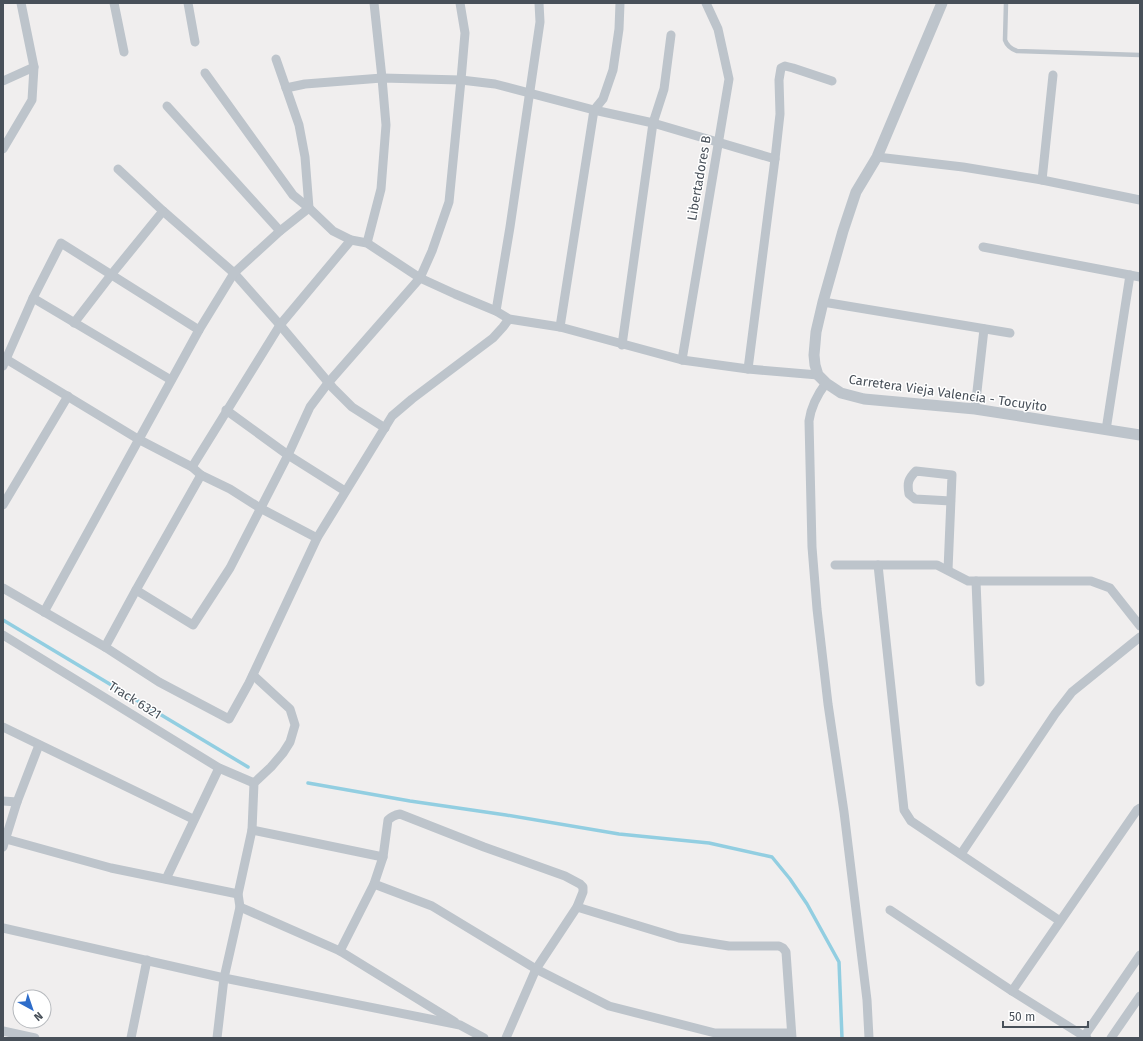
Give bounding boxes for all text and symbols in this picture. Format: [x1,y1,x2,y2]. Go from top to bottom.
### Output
street label: Libertadores B [684,134,714,222]
street label: Carretera Vieja Valencia - Tocuyito [848,372,1048,414]
street label: Track 6321 [106,678,164,722]
north arrow [12,989,52,1029]
scale bar [1003,1003,1088,1029]
text: N [31,1009,45,1024]
text: 50 m [1009,1010,1035,1024]

